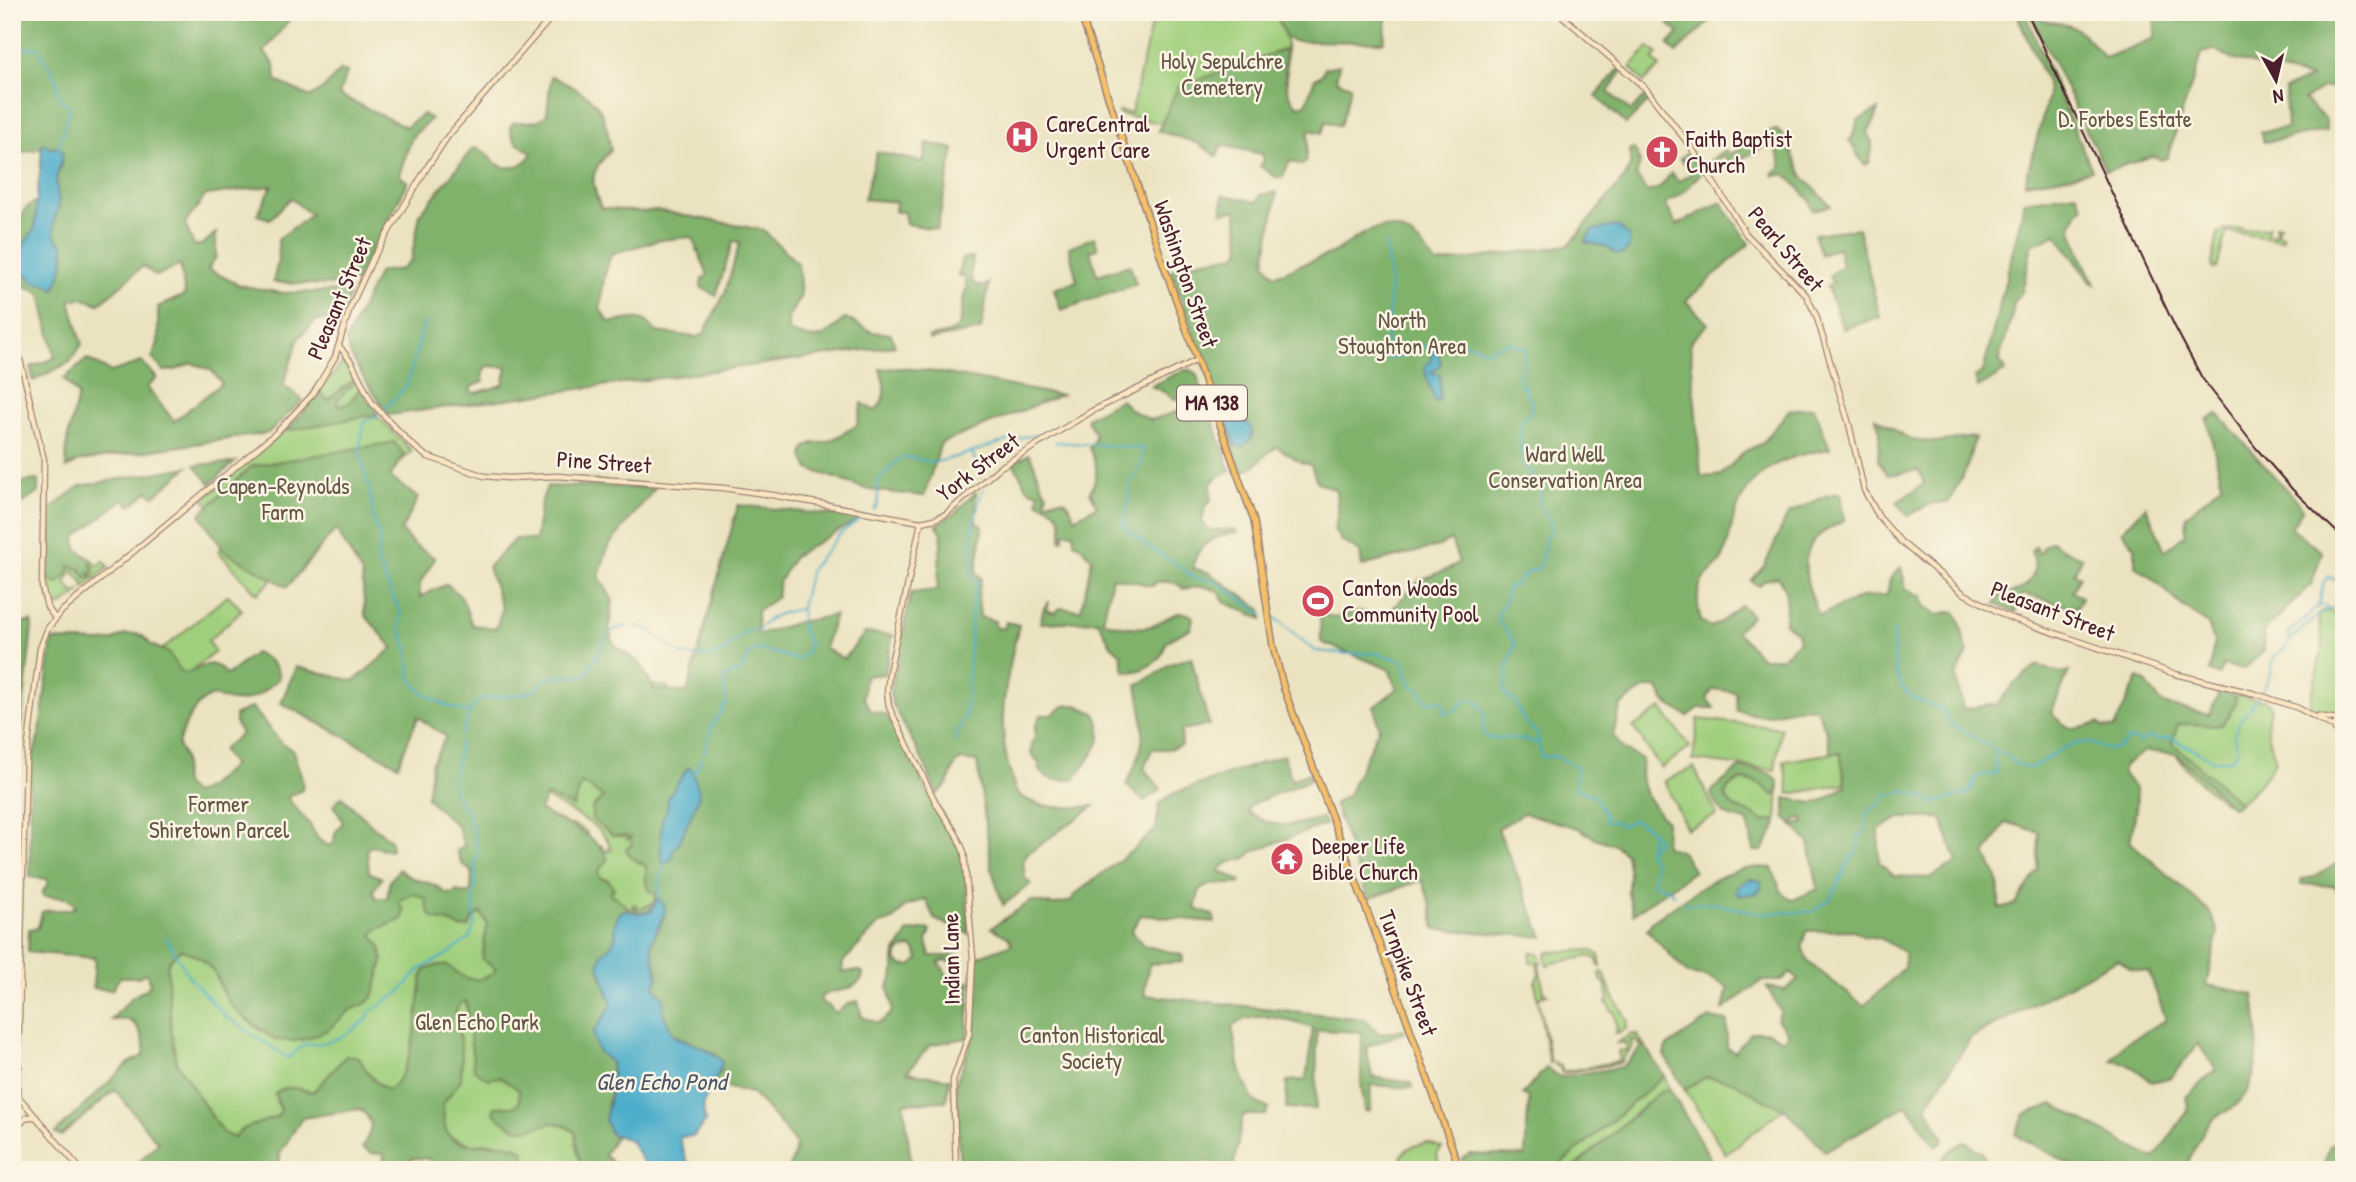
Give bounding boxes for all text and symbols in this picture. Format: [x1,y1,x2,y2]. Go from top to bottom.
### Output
park label: Holy Sepulchre Cemetery [1161,45,1283,102]
north arrow [2240,46,2310,116]
text: N [2272,83,2285,110]
park label: D. Forbes Estate [2058,103,2192,134]
place label: CareCentral Urgent Care [1046,108,1151,165]
hospital icon: CareCentral Urgent Care [1003,118,1041,156]
place label: Faith Baptist Church [1685,123,1793,180]
church icon: Faith Baptist Church [1643,133,1681,171]
street label: Washington Street [1147,196,1227,353]
street label: Pearl Street [1741,199,1832,299]
street label: Pleasant Street [299,231,379,364]
park label: North Stoughton Area [1338,304,1466,361]
road number: MA 138 [1177,386,1247,420]
street label: York Street [930,424,1026,508]
park label: Ward Well Conservation Area [1488,438,1642,495]
street label: Pine Street [556,443,653,480]
park label: Capen-Reynolds Farm [216,470,350,527]
place label: Canton Woods Community Pool [1342,572,1479,629]
street label: Pleasant Street [1987,573,2121,649]
sports icon: Canton Woods Community Pool [1299,582,1337,620]
park label: Former Shiretown Parcel [149,788,290,845]
place label: Deeper Life Bible Church [1312,830,1418,887]
temple icon: Deeper Life Bible Church [1268,840,1306,878]
street label: Turnpike Street [1371,906,1446,1041]
street label: Indian Lane [934,913,967,1005]
park label: Glen Echo Park [415,1006,539,1037]
park label: Canton Historical Society [1020,1019,1165,1076]
water label: Glen Echo Pond [596,1065,730,1097]

